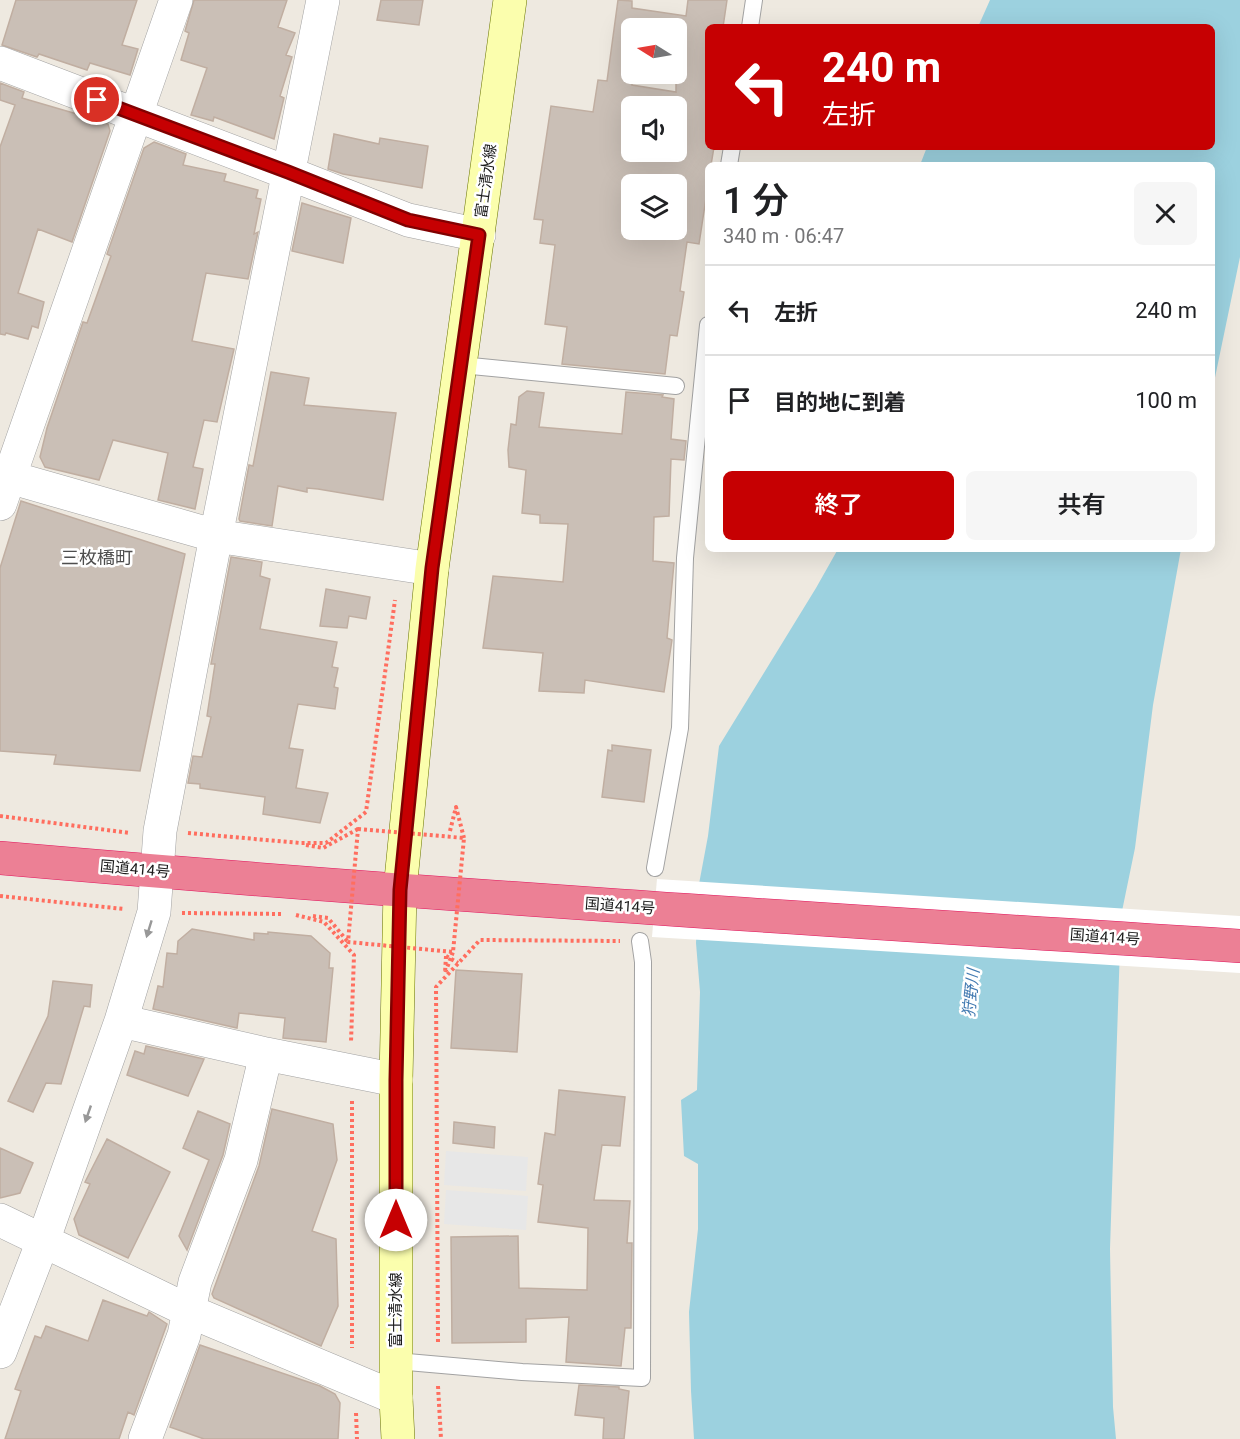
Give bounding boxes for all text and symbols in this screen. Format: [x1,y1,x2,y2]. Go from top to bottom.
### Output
north arrow [621,18,687,84]
map controls [621,18,687,240]
text: 240 m [822,43,941,92]
icon: left [723,48,801,126]
pin [71,74,122,125]
icon: arrive [80,83,113,116]
button: sound [621,96,687,162]
text: 左折 [822,99,876,131]
street label: 富士清水線 [472,143,500,219]
button: layers [621,174,687,240]
text: 1 分 [723,180,789,222]
button: close [1134,182,1197,245]
text: 340 m · 06:47 [723,224,844,248]
icon: left [723,294,756,327]
text: 240 m [1135,298,1197,323]
text: 左折 [774,300,818,325]
icon: arrive [723,384,756,417]
text: 100 m [1135,388,1197,413]
text: 目的地に到着 [774,390,906,415]
button: 終了 [723,471,954,540]
button: 共有 [966,471,1197,540]
district label: 三枚橋町 [61,547,133,568]
street label: 国道414号 [99,857,171,881]
street label: 国道414号 [584,895,656,917]
one-way arrow [144,920,153,938]
street label: 国道414号 [1069,926,1141,948]
water label: 狩野川 [959,966,983,1018]
one-way arrow [82,1105,92,1123]
position arrow [364,1188,428,1252]
street label: 富士清水線 [387,1272,405,1348]

